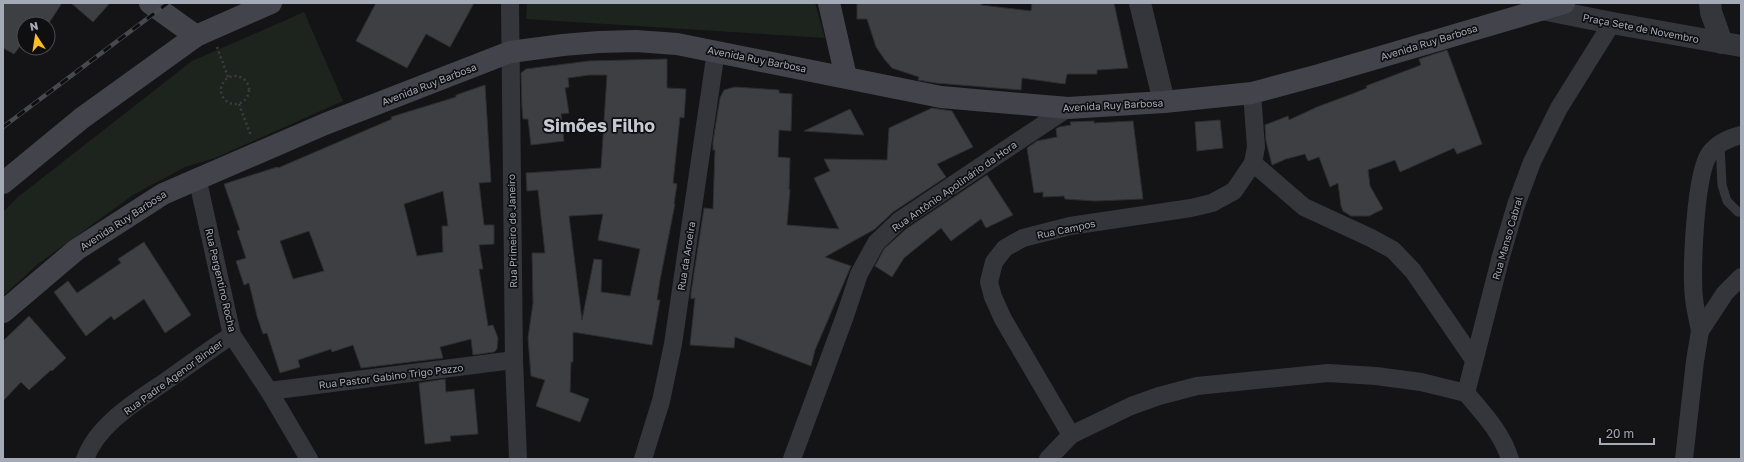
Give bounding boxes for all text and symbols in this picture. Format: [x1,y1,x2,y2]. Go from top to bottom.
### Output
street label: Praça Sete de Novembro [1582,11,1700,45]
north arrow [16,16,56,56]
text: N [28,19,39,33]
street label: Avenida Ruy Barbosa [1379,22,1479,62]
street label: Avenida Ruy Barbosa [707,44,807,74]
street label: Avenida Ruy Barbosa [380,60,478,108]
street label: Avenida Ruy Barbosa [1062,96,1164,114]
district label: Simões Filho [543,114,655,136]
street label: Rua Antônio Apolinário da Hora [889,138,1019,234]
street label: Rua Primeiro de Janeiro [505,174,519,288]
street label: Avenida Ruy Barbosa [78,188,168,252]
street label: Rua Manso Cabral [1489,195,1525,281]
street label: Rua Campos [1036,217,1096,241]
street label: Rua da Aroeira [675,221,697,291]
street label: Rua Pergentino Rocha [203,227,239,333]
street label: Rua Padre Agenor Binder [121,337,225,417]
street label: Rua Pastor Gabino Trigo Pazzo [318,361,464,391]
scale bar [1600,420,1654,446]
text: 20 m [1606,426,1634,441]

